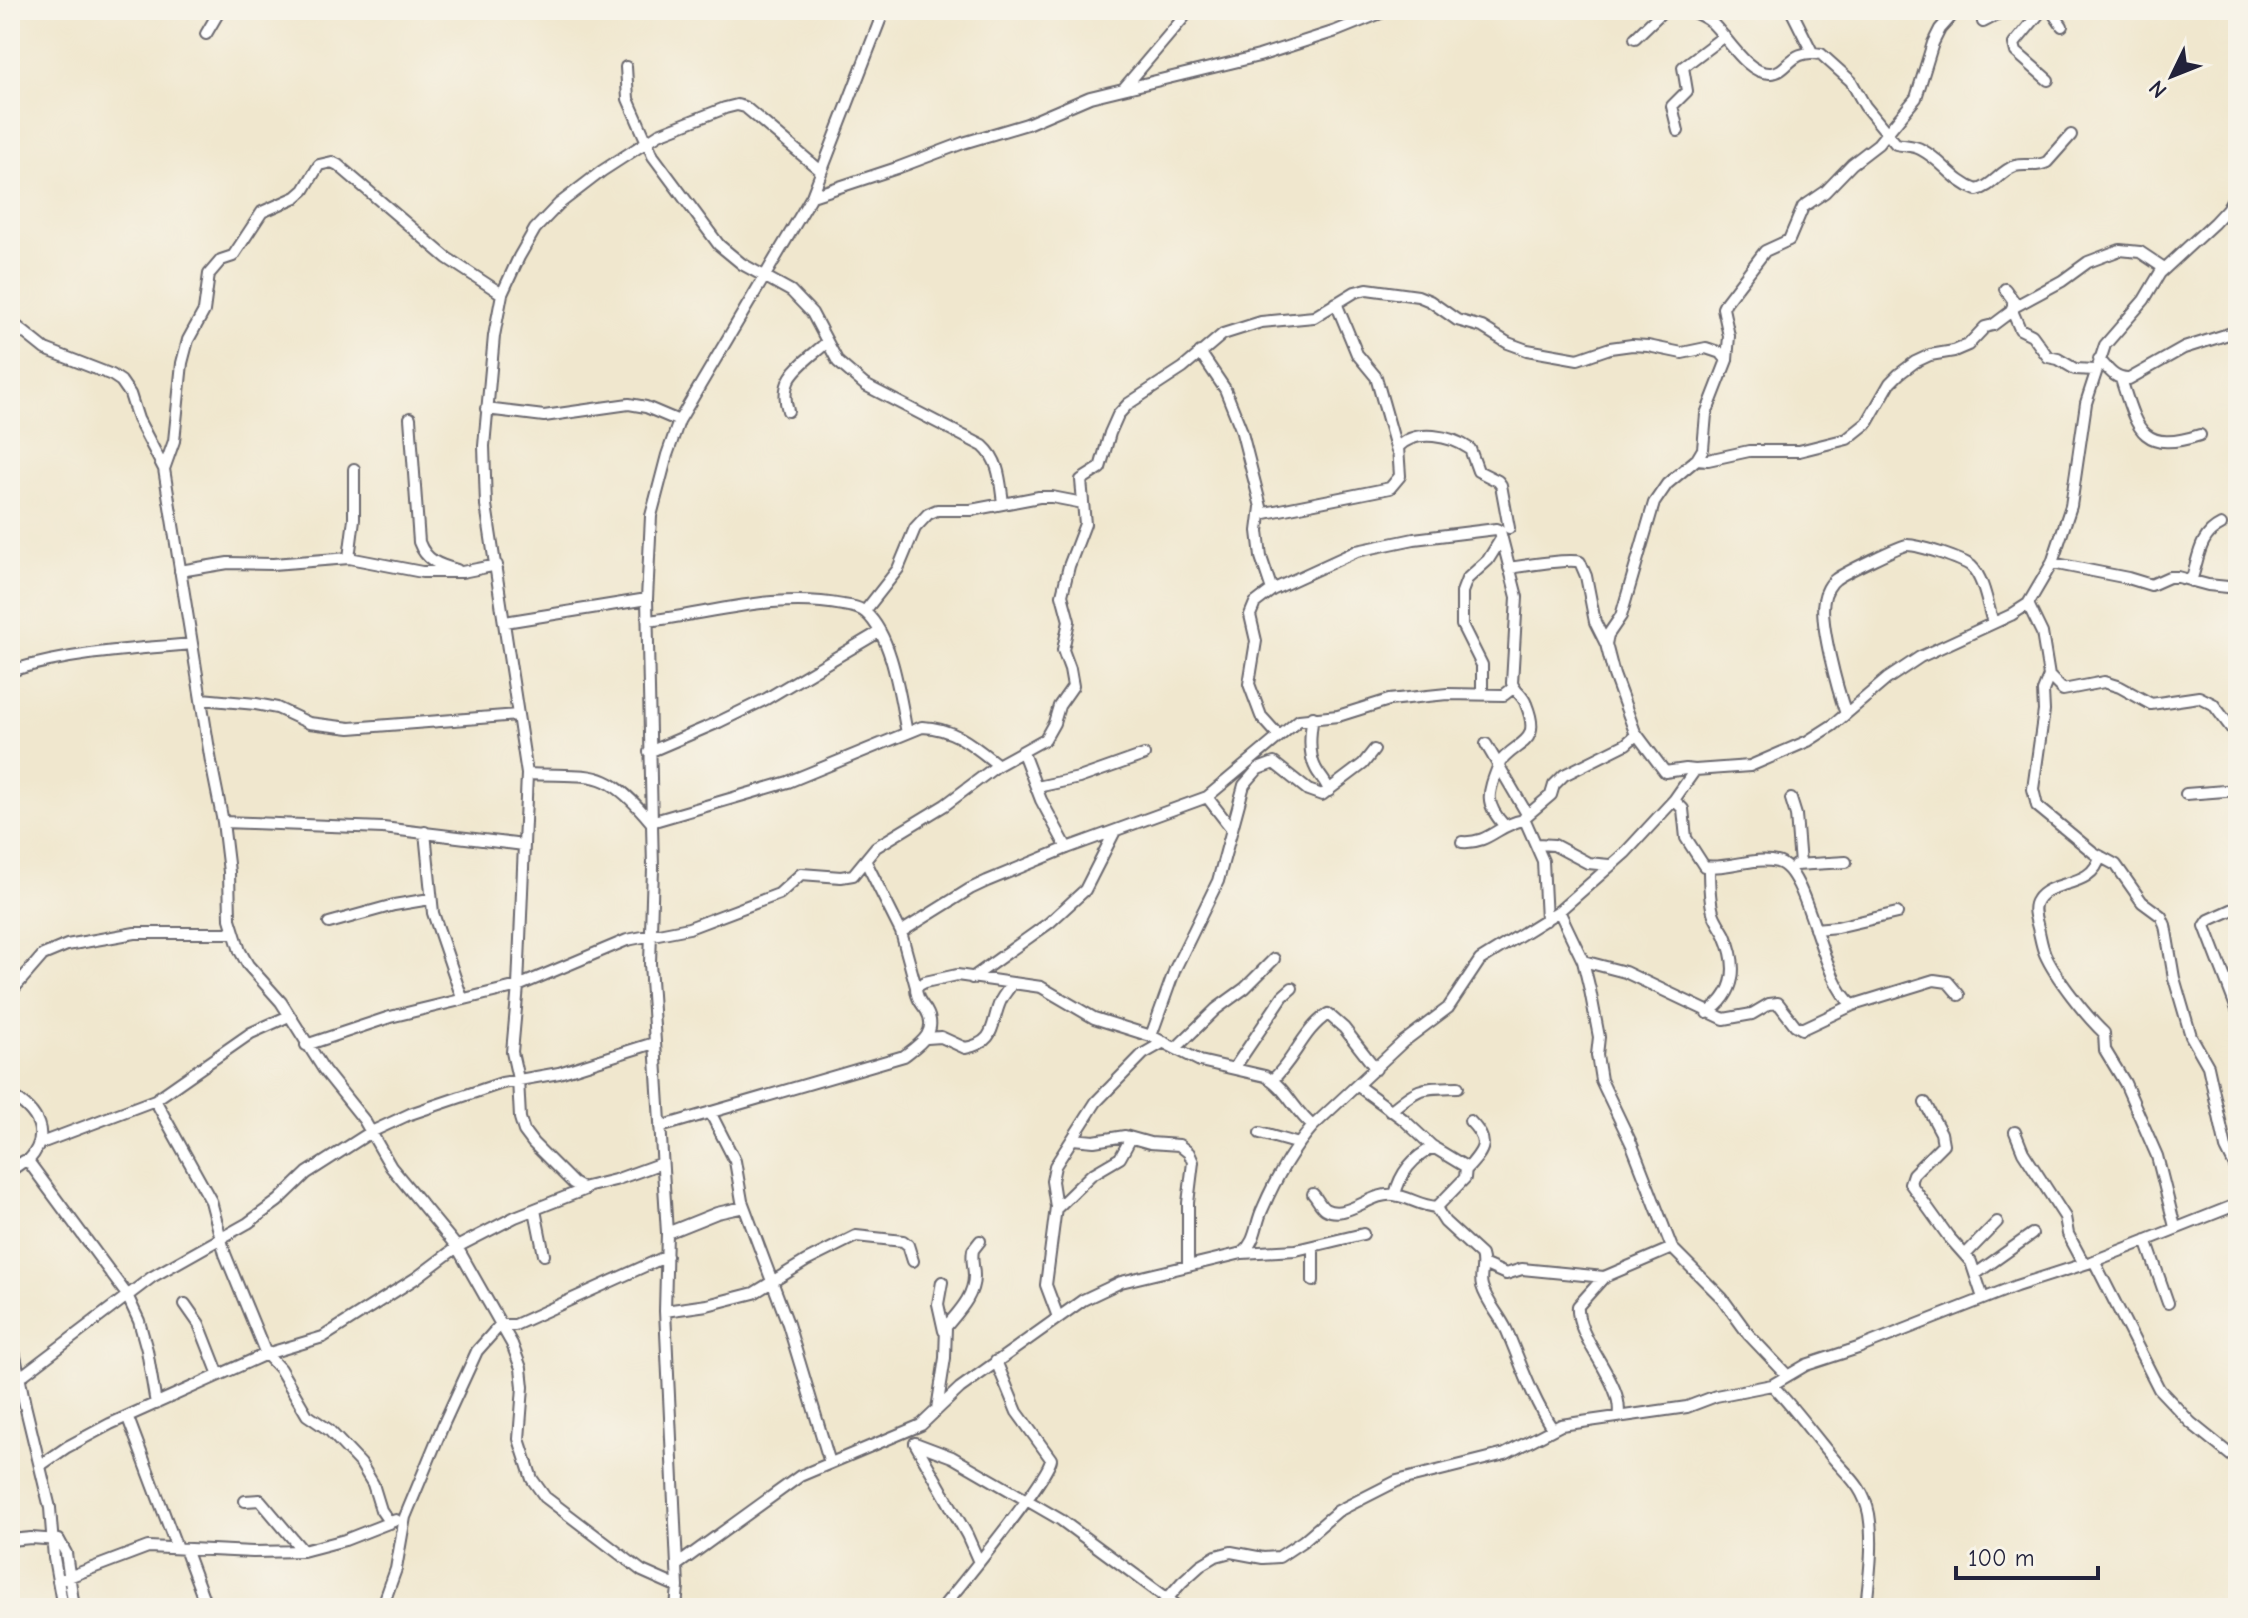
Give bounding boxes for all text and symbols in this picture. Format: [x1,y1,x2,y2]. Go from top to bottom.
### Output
north arrow [2132,36,2212,116]
text: N [2144,75,2173,103]
scale bar [1956,1530,2098,1580]
text: 100 m [1968,1544,2035,1572]

